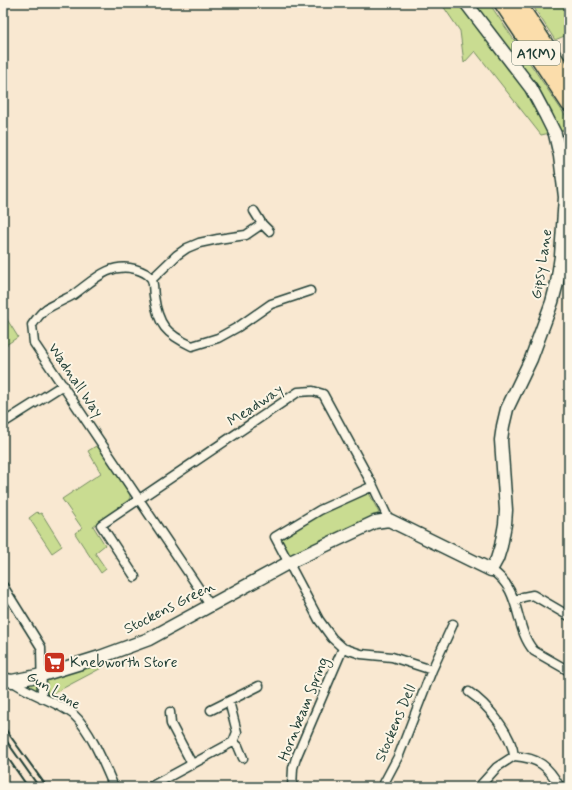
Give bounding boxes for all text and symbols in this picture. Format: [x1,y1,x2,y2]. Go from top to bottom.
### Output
road number: A1(M) [512,41,560,65]
street label: Gipsy Lane [527,227,557,301]
street label: Wadnall Way [43,339,107,422]
street label: Meadway [224,380,287,432]
street label: Stockens Green [121,576,219,639]
supermarket icon: Knebworth Store [42,649,68,675]
place label: Knebworth Store [70,653,178,673]
street label: Hornbeam Spring [274,654,335,765]
street label: Gun Lane [22,667,84,715]
street label: Stockens Dell [371,682,421,765]

